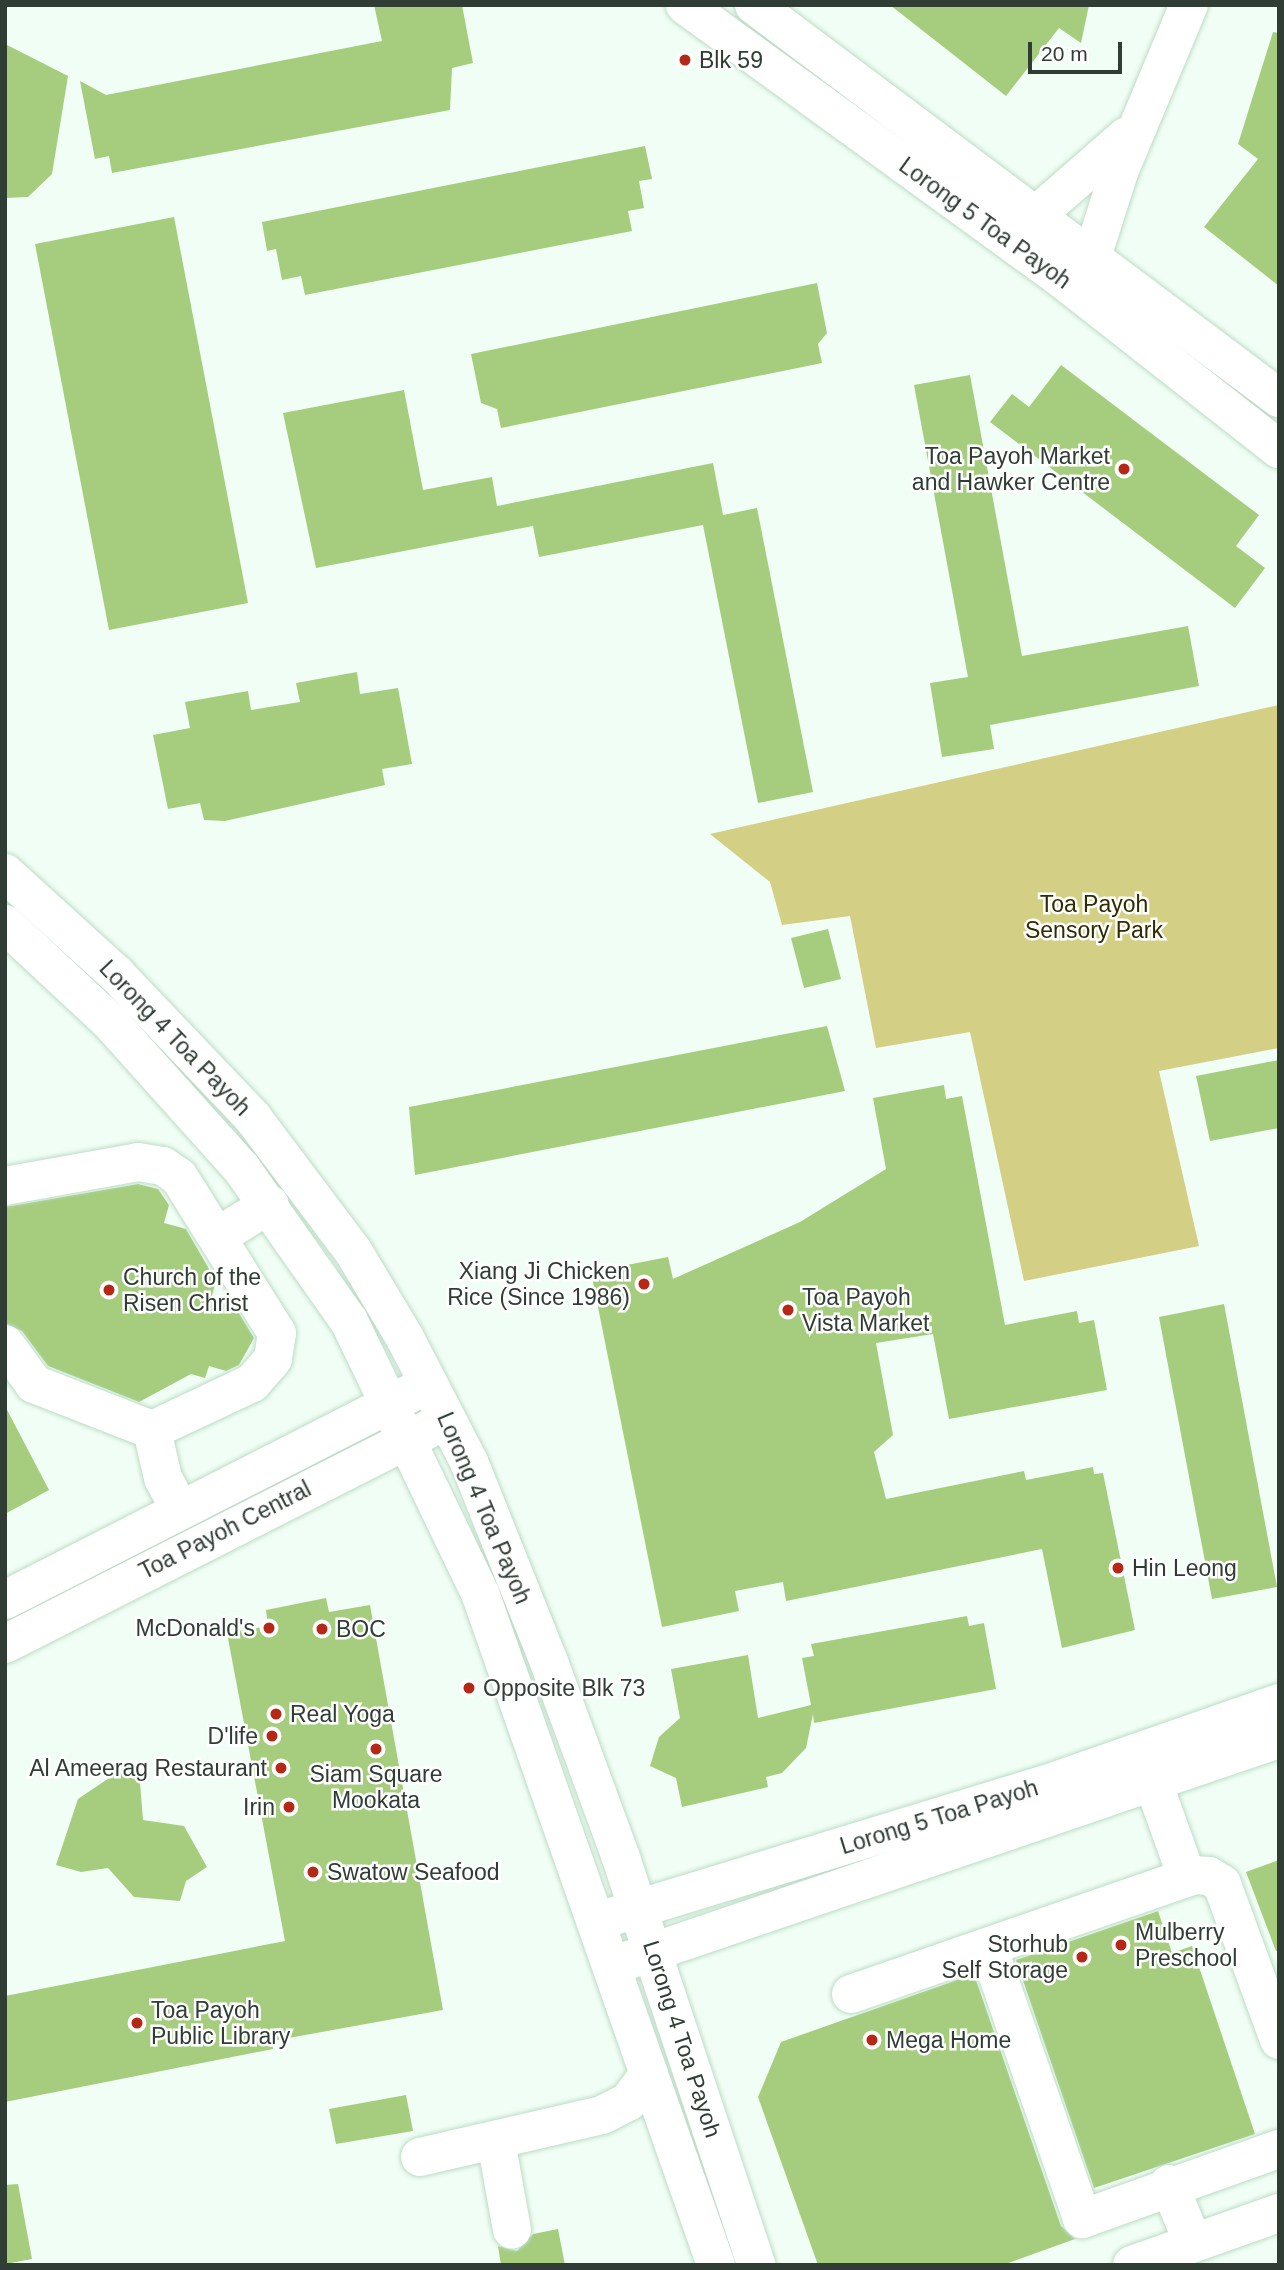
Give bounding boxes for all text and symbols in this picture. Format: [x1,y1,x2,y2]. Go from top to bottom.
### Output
scale bar [1032,28,1126,72]
text: 20 m [1041,42,1088,65]
place label: Blk 59 [699,46,763,74]
marker: Blk 59 [677,52,693,68]
street label: Lorong 5 Toa Payoh [894,151,1076,295]
place label: Toa Payoh Market and Hawker Centre [912,442,1110,496]
marker: Toa Payoh Market and Hawker Centre [1116,461,1132,477]
park label: Toa Payoh Sensory Park [1025,890,1163,944]
street label: Lorong 4 Toa Payoh [94,954,256,1122]
place label: Xiang Ji Chicken Rice (Since 1986) [447,1257,630,1311]
place label: Church of the Risen Christ [123,1263,261,1317]
marker: Xiang Ji Chicken Rice (Since 1986) [636,1276,652,1292]
marker: Church of the Risen Christ [101,1282,117,1298]
place label: Toa Payoh Vista Market [802,1283,929,1337]
marker: Toa Payoh Vista Market [780,1302,796,1318]
street label: Lorong 4 Toa Payoh [431,1408,537,1608]
street label: Toa Payoh Central [134,1475,316,1585]
place label: Hin Leong [1132,1554,1237,1582]
marker: Hin Leong [1110,1560,1126,1576]
place label: McDonald's [136,1614,255,1642]
place label: BOC [336,1615,386,1643]
marker: McDonald's [261,1620,277,1636]
marker: BOC [314,1621,330,1637]
place label: Opposite Blk 73 [483,1674,645,1702]
marker: Opposite Blk 73 [461,1680,477,1696]
place label: Real Yoga [290,1700,395,1728]
marker: Real Yoga [268,1706,284,1722]
place label: D'life [208,1722,258,1750]
marker: D'life [264,1728,280,1744]
marker: Siam Square Mookata [368,1741,384,1757]
place label: Al Ameerag Restaurant [28,1754,267,1782]
marker: Al Ameerag Restaurant [273,1760,289,1776]
place label: Siam Square Mookata [310,1760,442,1814]
street label: Lorong 5 Toa Payoh [837,1774,1041,1860]
place label: Irin [243,1793,275,1821]
marker: Irin [281,1799,297,1815]
place label: Swatow Seafood [327,1858,500,1886]
marker: Swatow Seafood [305,1864,321,1880]
place label: Mulberry Preschool [1135,1918,1237,1972]
place label: Storhub Self Storage [941,1930,1068,1984]
street label: Lorong 4 Toa Payoh [637,1937,727,2141]
marker: Mulberry Preschool [1113,1937,1129,1953]
marker: Storhub Self Storage [1074,1949,1090,1965]
place label: Toa Payoh Public Library [151,1996,290,2050]
marker: Toa Payoh Public Library [129,2015,145,2031]
place label: Mega Home [886,2026,1011,2054]
marker: Mega Home [864,2032,880,2048]

